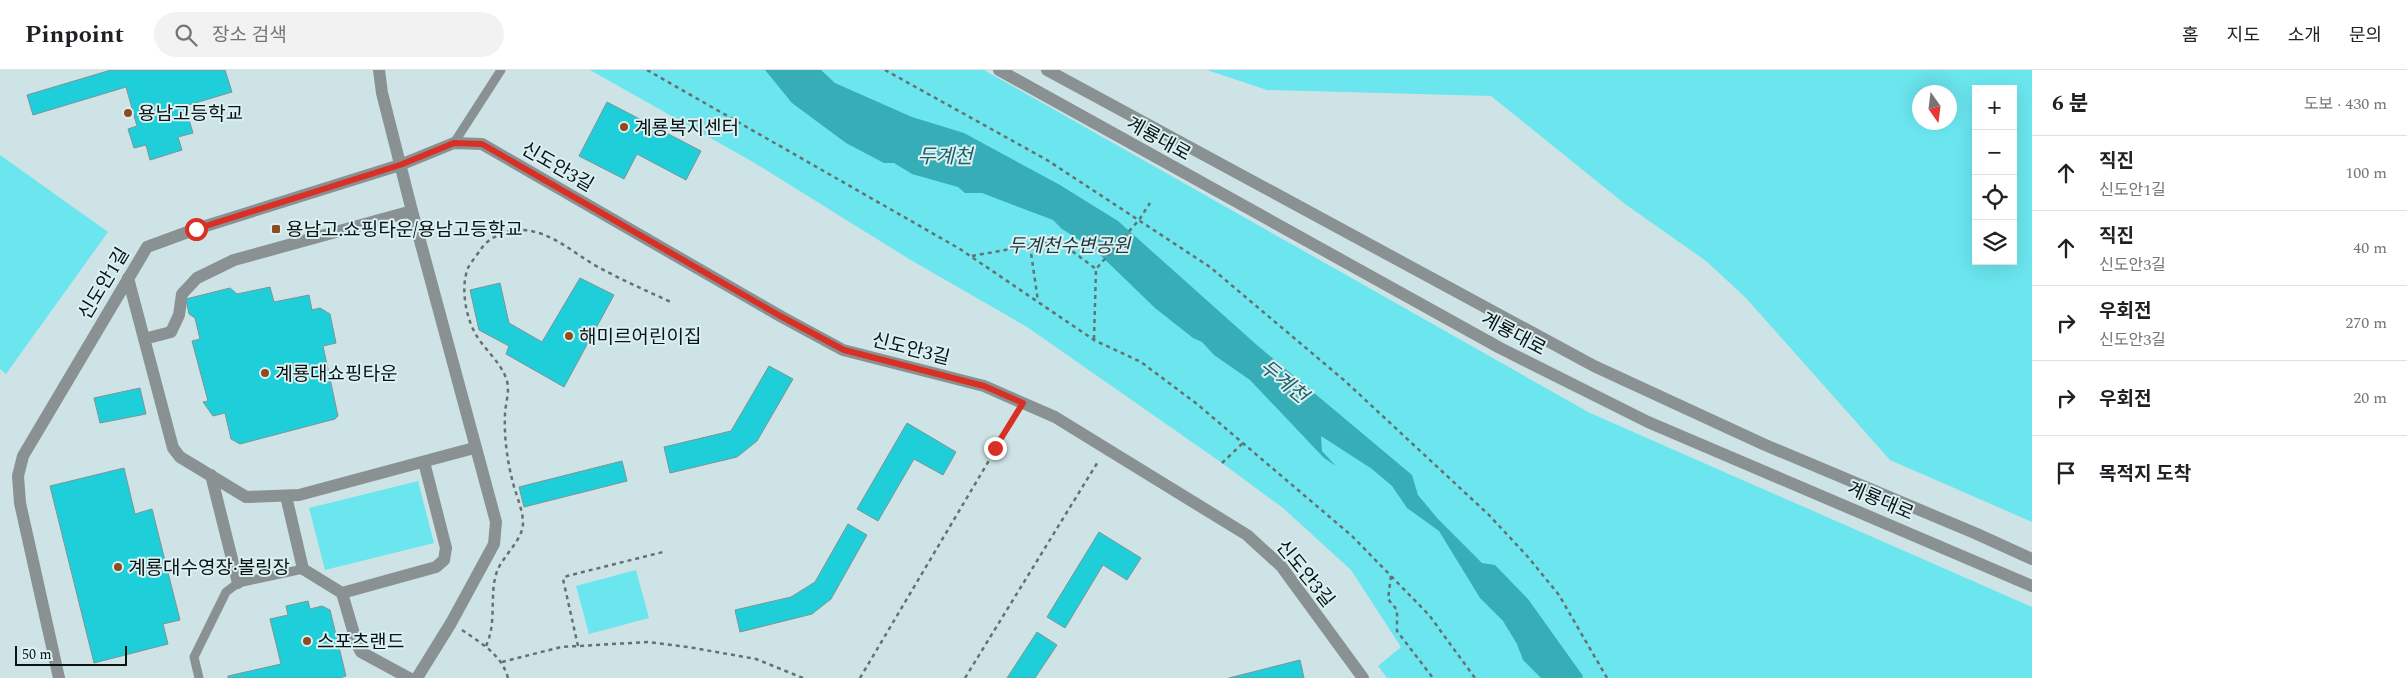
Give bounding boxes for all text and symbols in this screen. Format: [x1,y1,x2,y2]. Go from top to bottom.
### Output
search box [154,12,504,57]
text: Pinpoint [25,17,124,53]
icon: search [172,21,200,49]
text: 장소 검색 [212,21,287,50]
text: 홈 [2182,22,2199,49]
text: 지도 [2227,22,2260,49]
text: 소개 [2288,22,2321,49]
text: 문의 [2349,22,2382,49]
north arrow [1912,85,1957,130]
map controls [1972,85,2017,265]
button: + [1972,85,2017,130]
text: 6 분 [2052,88,2088,120]
text: 도보 · 430 m [2304,92,2387,116]
place label: 용남고등학교 [138,100,243,129]
marker: 용남고등학교 [122,107,134,119]
street label: 계룡대로 [1121,110,1196,169]
place label: 계룡복지센터 [634,114,739,143]
marker: 계룡복지센터 [618,121,630,133]
button: − [1972,130,2017,175]
street label: 신도안3길 [516,135,599,200]
water label: 두계천 [917,142,975,172]
text: 직진 [2099,147,2134,176]
icon: ahead [2052,159,2080,187]
text: 100 m [2345,161,2387,185]
button: locate [1972,175,2017,220]
text: 신도안1길 [2099,178,2166,202]
place label: 용남고.쇼핑타운/용남고등학교 [286,216,523,245]
route start [185,218,208,241]
button: layers [1972,220,2017,265]
text: 직진 [2099,222,2134,251]
marker: 용남고.쇼핑타운/용남고등학교 [270,223,282,235]
park label: 두계천수변공원 [1008,232,1132,261]
icon: ahead [2052,234,2080,262]
text: 40 m [2353,236,2387,260]
street label: 신도안1길 [71,242,137,325]
text: 신도안3길 [2099,253,2166,277]
text: 우회전 [2099,297,2151,326]
street label: 계룡대로 [1476,305,1551,364]
icon: right [2052,309,2080,337]
text: 270 m [2345,311,2387,335]
place label: 해미르어린이집 [579,323,701,352]
street label: 신도안3길 [869,326,953,373]
text: 신도안3길 [2099,328,2166,352]
marker: 해미르어린이집 [563,330,575,342]
water label: 두계천 [1252,353,1316,412]
place label: 계룡대쇼핑타운 [275,360,397,389]
marker: 계룡대쇼핑타운 [259,367,271,379]
icon: right [2052,384,2080,412]
text: 우회전 [2099,385,2151,414]
text: 20 m [2353,386,2387,410]
route end [984,437,1007,460]
icon: arrive [2052,459,2080,487]
text: 목적지 도착 [2099,460,2191,489]
street label: 계룡대로 [1843,474,1918,528]
street label: 신도안3길 [1269,534,1341,614]
place label: 계룡대수영장·볼링장 [128,554,290,583]
marker: 계룡대수영장·볼링장 [112,561,124,573]
place label: 스포츠랜드 [317,628,404,657]
marker: 스포츠랜드 [301,635,313,647]
scale bar [15,643,128,666]
text: 50 m [22,644,52,665]

